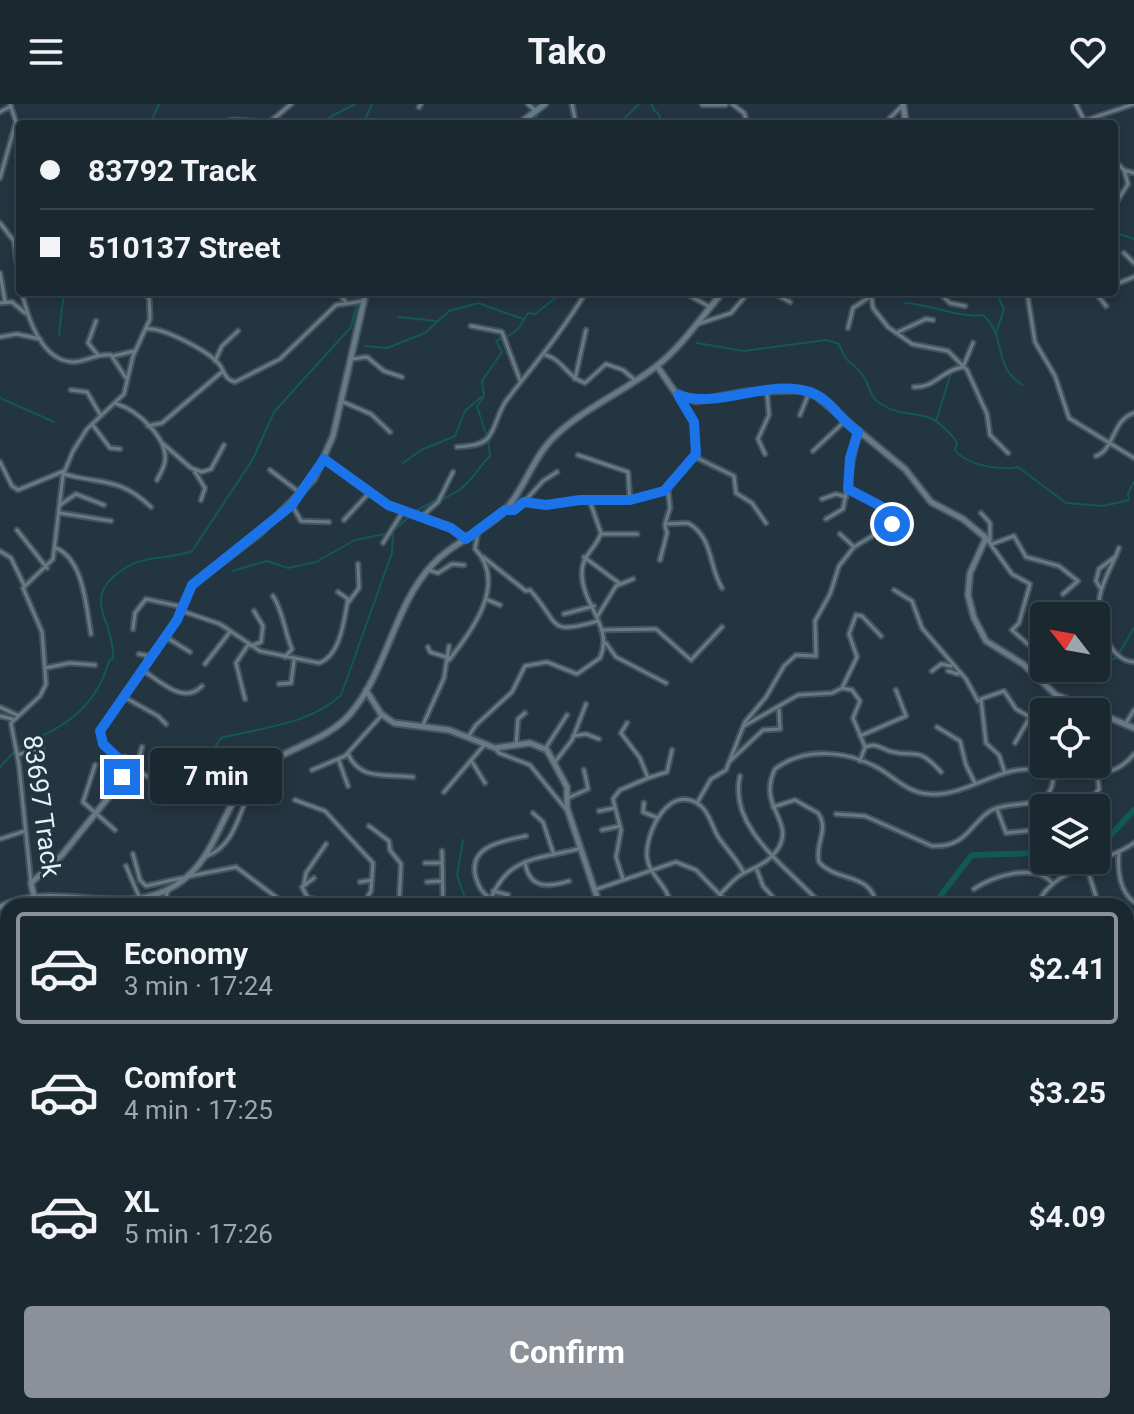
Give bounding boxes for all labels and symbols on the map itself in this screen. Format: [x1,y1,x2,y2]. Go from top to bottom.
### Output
route start [874,506,910,542]
north arrow [1030,602,1110,682]
street label: 83697 Track [17,733,67,880]
callout: 7 min [150,749,282,805]
route end [104,759,140,795]

